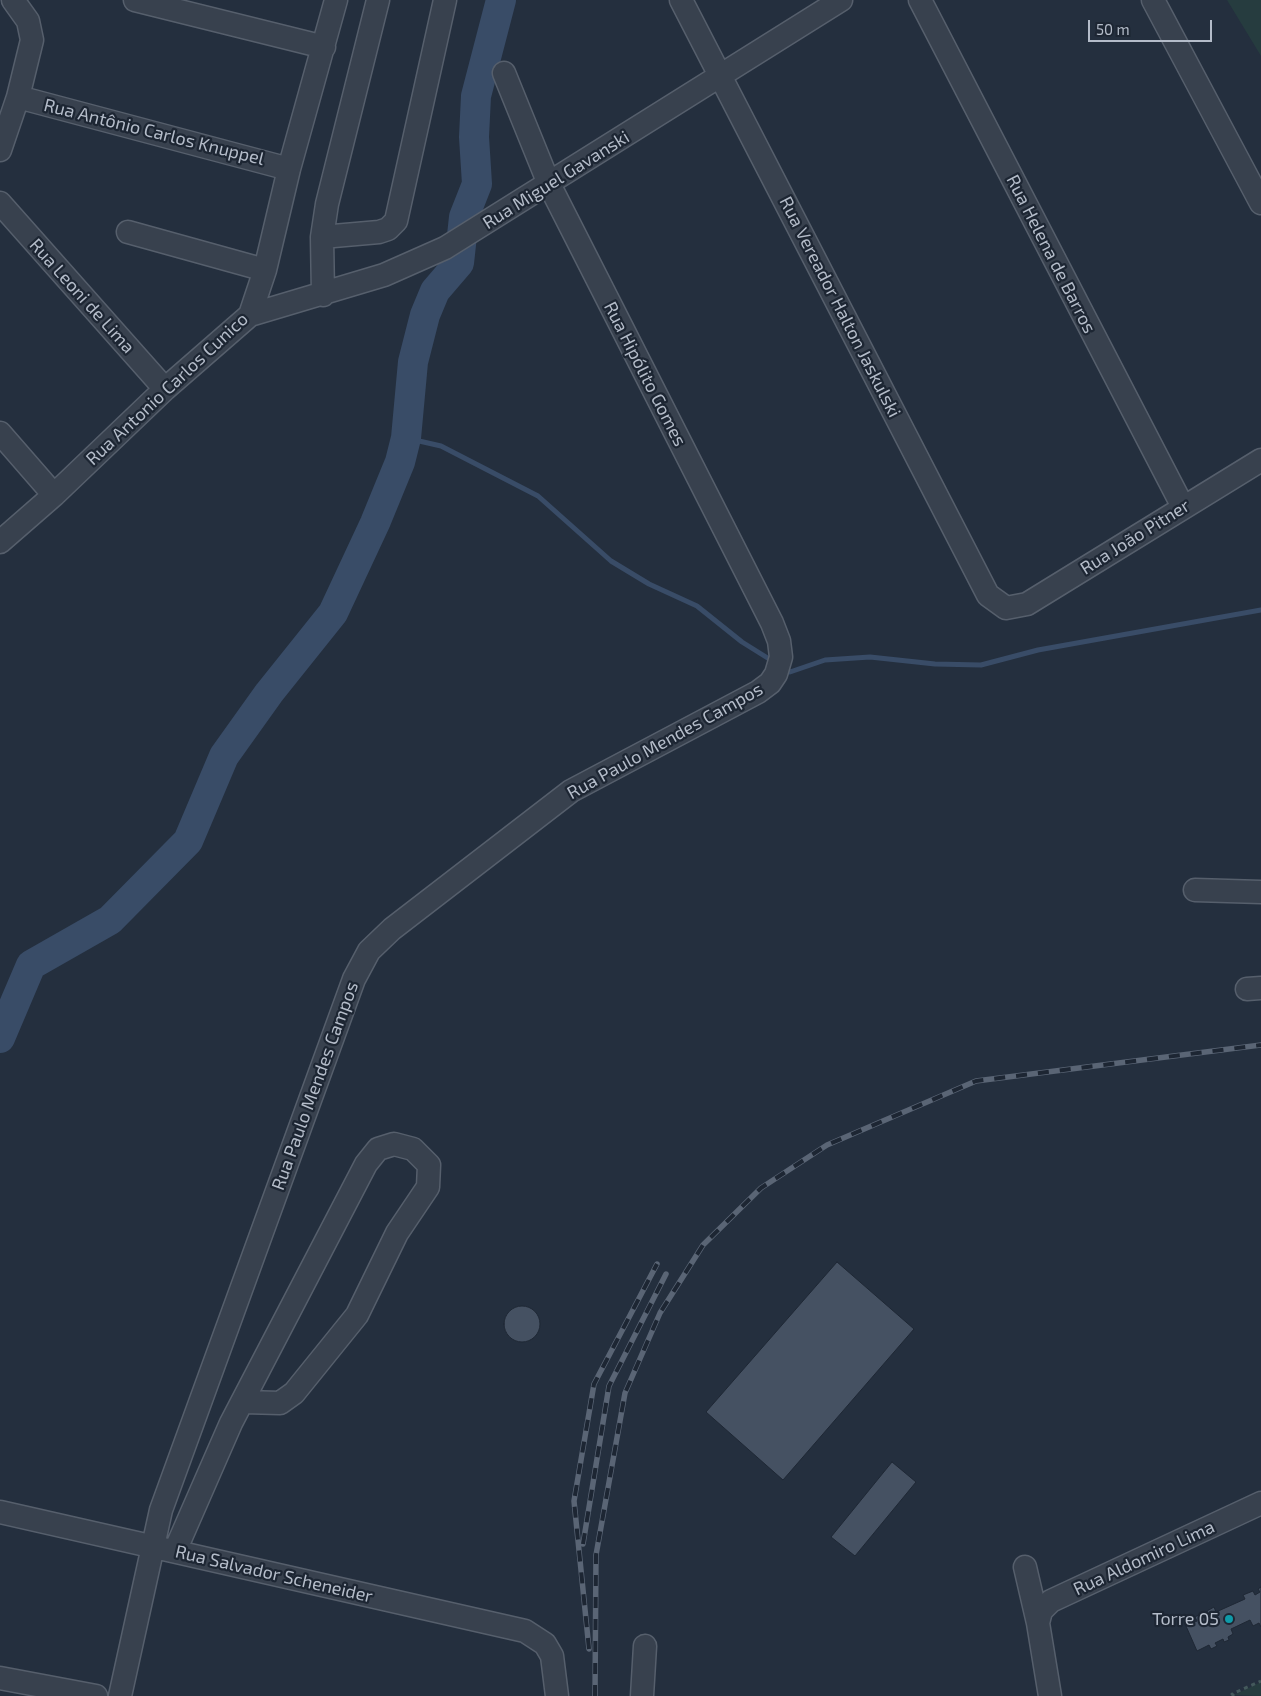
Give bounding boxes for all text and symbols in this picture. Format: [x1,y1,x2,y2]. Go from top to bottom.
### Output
scale bar [1091,10,1215,42]
text: 50 m [1096,20,1130,38]
street label: Rua Antônio Carlos Knuppel [41,94,267,170]
street label: Rua Miguel Gavanski [479,126,633,234]
street label: Rua Helena de Barros [1002,171,1100,337]
street label: Rua Vereador Halton Jaskulski [775,193,905,421]
street label: Rua Leoni de Lima [25,234,139,358]
street label: Rua Hipólito Gomes [599,298,691,450]
street label: Rua Antonio Carlos Cunico [82,308,252,470]
street label: Rua João Pitner [1076,495,1194,579]
street label: Rua Paulo Mendes Campos [563,678,767,804]
street label: Rua Paulo Mendes Campos [267,979,363,1193]
street label: Rua Aldomiro Lima [1070,1516,1218,1600]
street label: Rua Salvador Scheneider [173,1541,375,1607]
place label: Torre 05 [1152,1608,1219,1630]
marker: Torre 05 [1223,1613,1235,1625]

